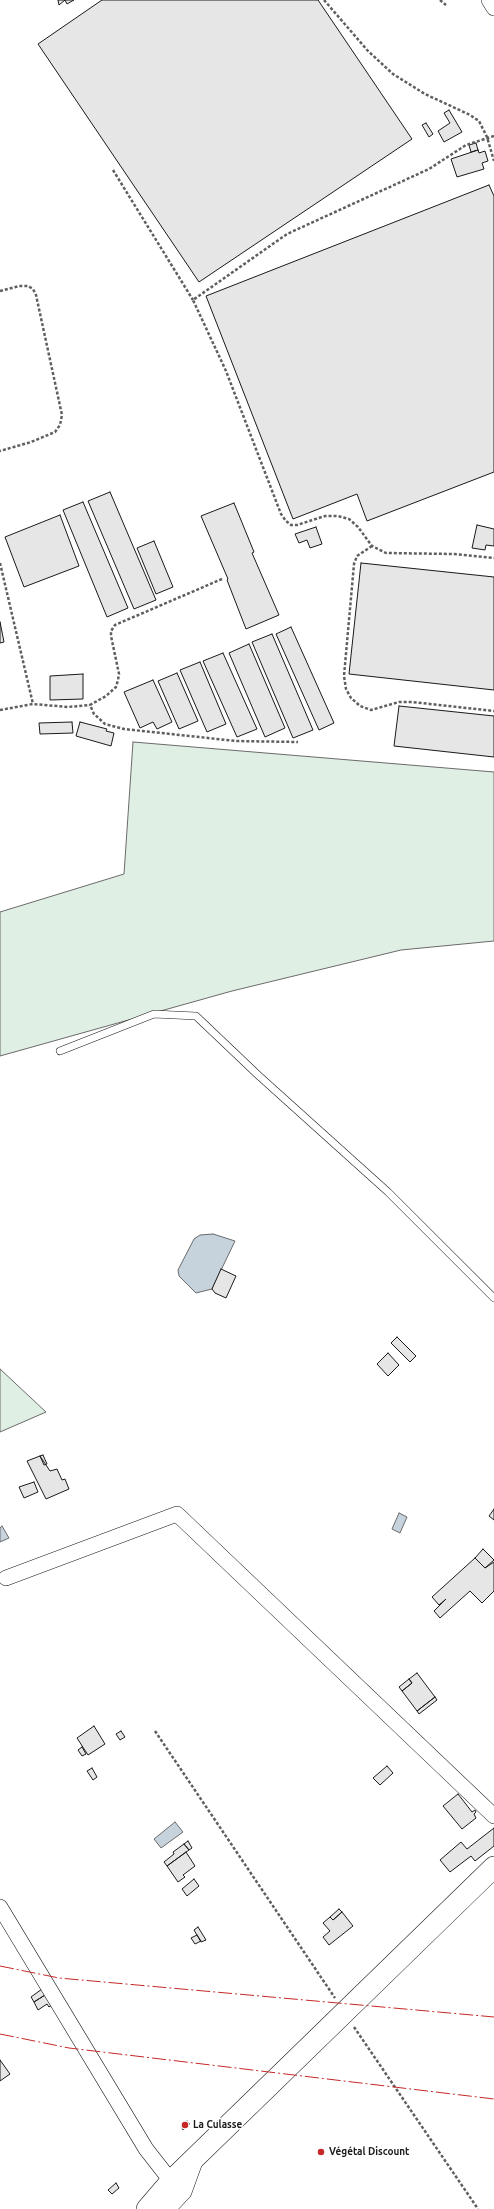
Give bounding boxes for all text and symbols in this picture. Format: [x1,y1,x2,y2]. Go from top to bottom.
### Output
place label: La Culasse [193,2119,242,2131]
marker: La Culasse [180,2120,190,2130]
place label: Végétal Discount [329,2146,409,2158]
marker: Végétal Discount [316,2147,326,2157]

